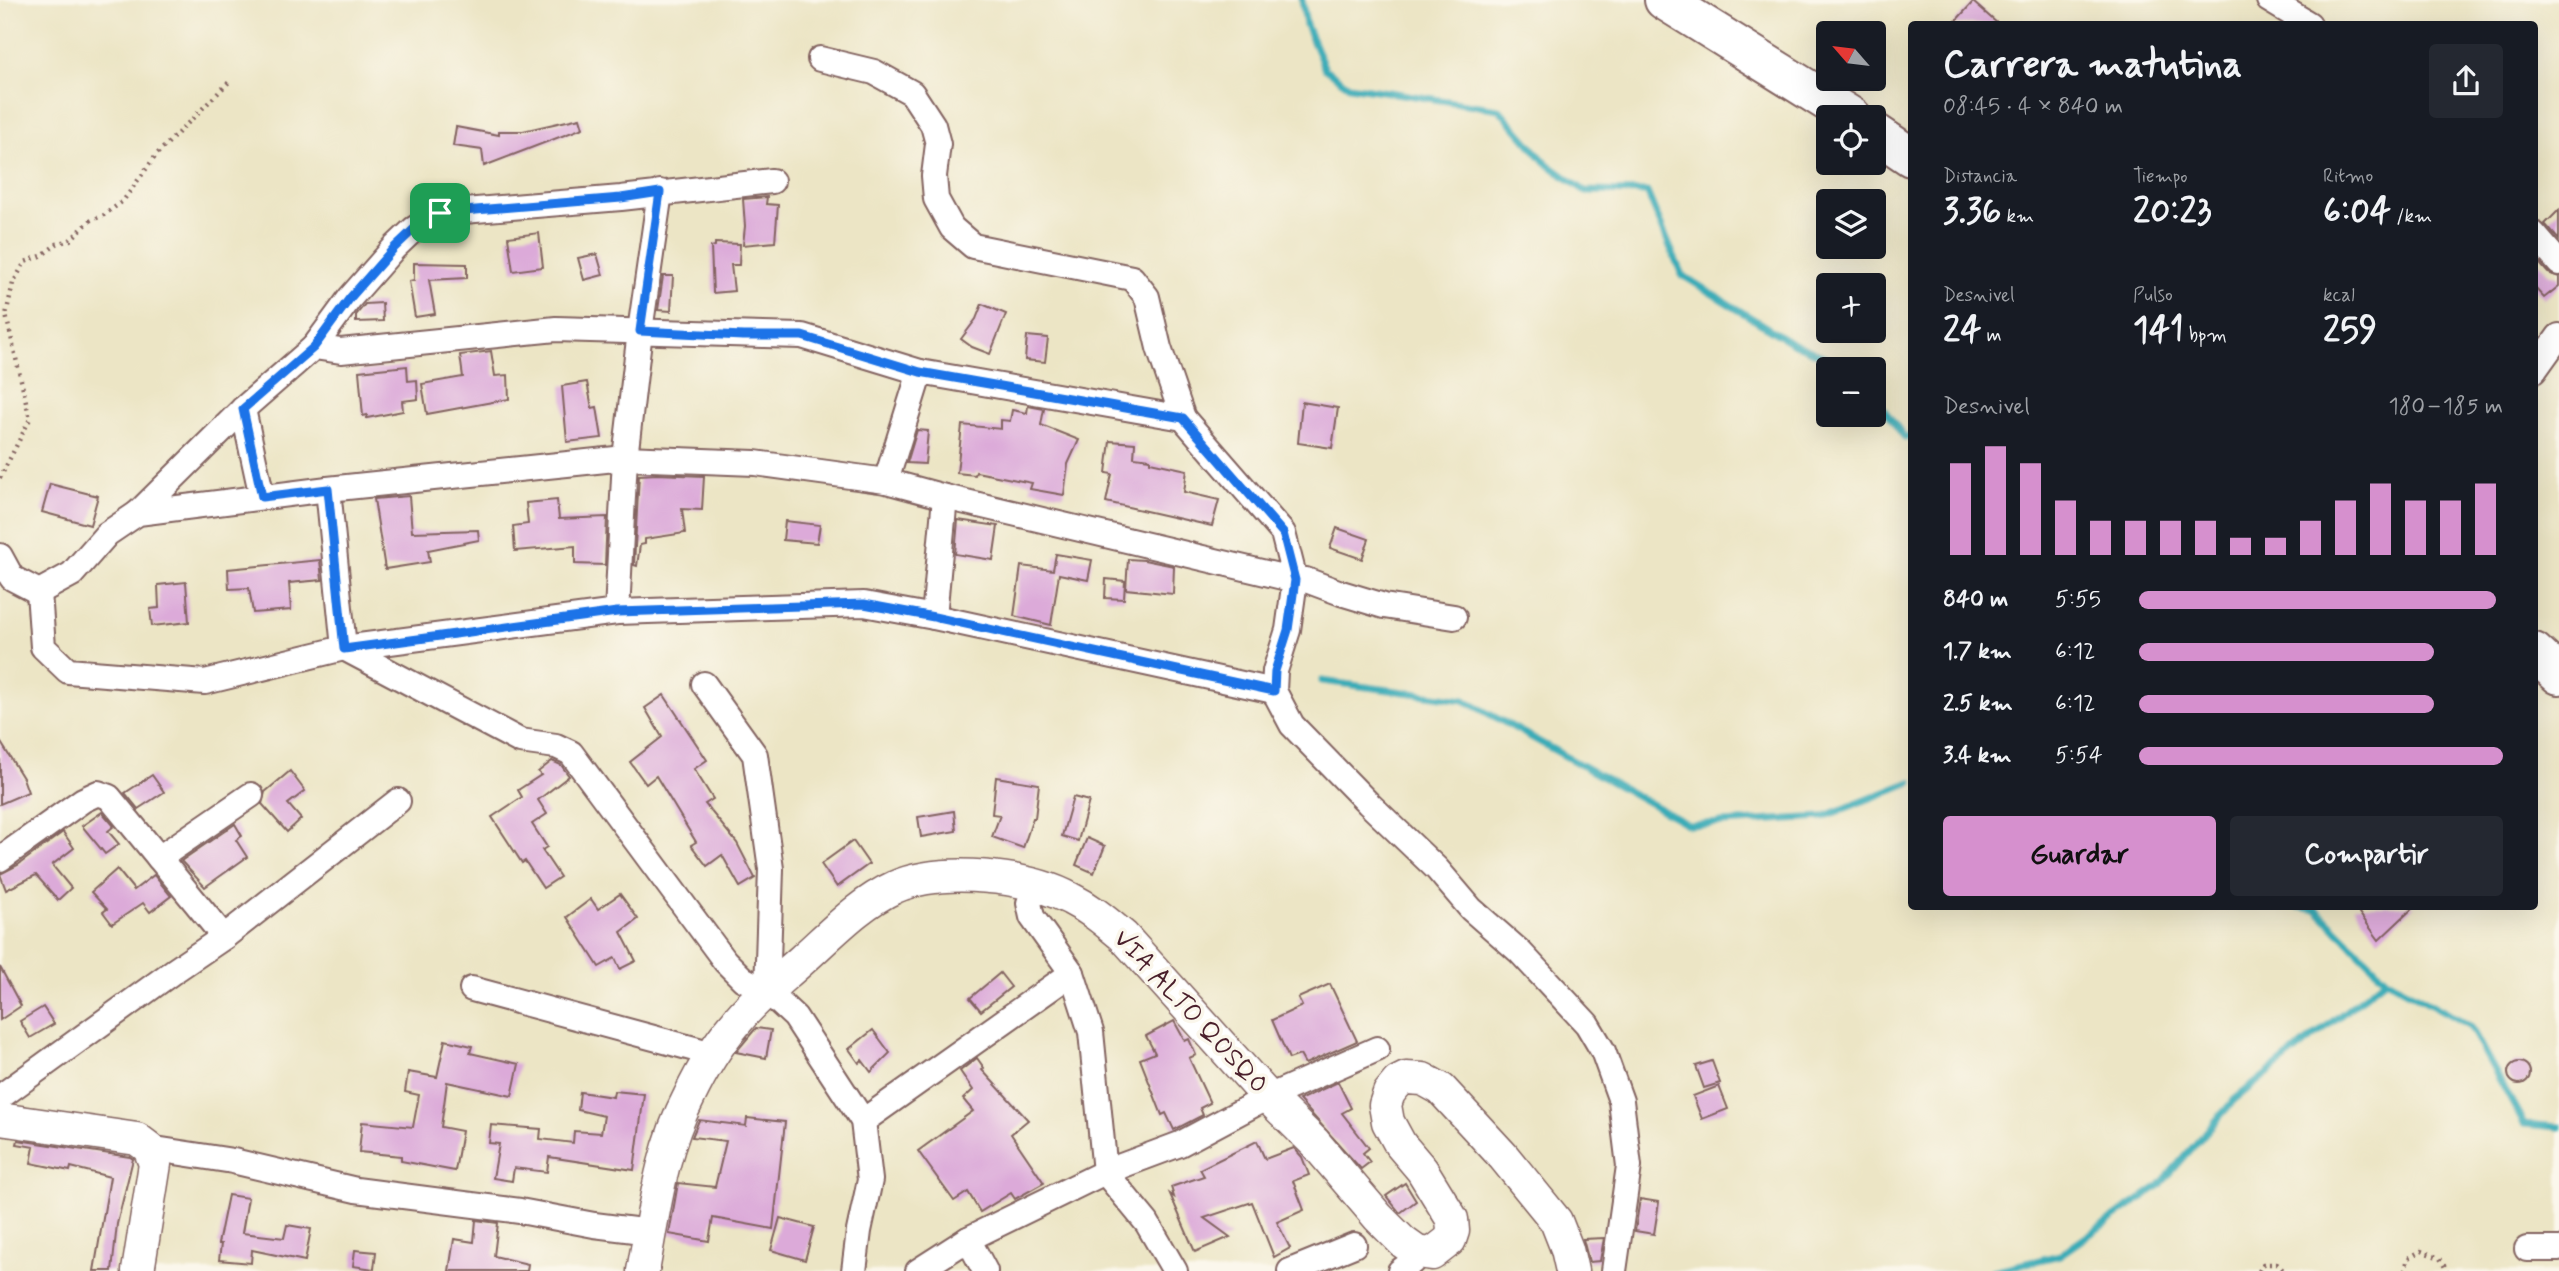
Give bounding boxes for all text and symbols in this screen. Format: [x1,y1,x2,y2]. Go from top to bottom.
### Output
north arrow [1816,21,1886,91]
map controls [1816,21,1886,427]
text: Carrera matutina [1943,41,2242,90]
button: share [2429,44,2503,118]
text: 08:45 · 4 × 840 m [1943,92,2123,122]
button: locate [1816,105,1886,175]
text: Distancia [1943,164,2017,189]
text: Tiempo [2133,164,2188,189]
text: Ritmo [2323,164,2373,189]
pin [410,183,470,243]
button: layers [1816,189,1886,259]
text: 3.36 [1943,189,2001,235]
text: 20:23 [2133,189,2211,235]
text: 6:04 [2323,189,2391,235]
icon: arrive [421,194,459,232]
text: km [2001,204,2034,229]
text: /km [2391,204,2432,229]
button: + [1816,273,1886,343]
text: Desnivel [1943,283,2015,308]
text: Pulso [2133,283,2173,308]
text: kcal [2323,283,2355,308]
text: 24 [1943,308,1981,354]
text: 141 [2133,308,2184,354]
text: 259 [2323,308,2377,354]
text: m [1981,323,2002,348]
text: bpm [2184,323,2227,348]
button: − [1816,357,1886,427]
text: Desnivel [1943,392,2030,422]
text: 180–185 m [2388,392,2503,422]
text: 840 m [1943,585,2008,615]
text: 5:55 [2055,585,2101,615]
text: 1.7 km [1943,637,2012,667]
text: 6:12 [2055,637,2095,667]
text: 2.5 km [1943,689,2013,719]
text: 6:12 [2055,689,2095,719]
text: 3.4 km [1943,741,2011,771]
text: 5:54 [2055,741,2103,771]
button: Guardar [1943,816,2216,896]
button: Compartir [2230,816,2503,896]
street label: VIA ALTO QOSQO [1105,923,1275,1101]

